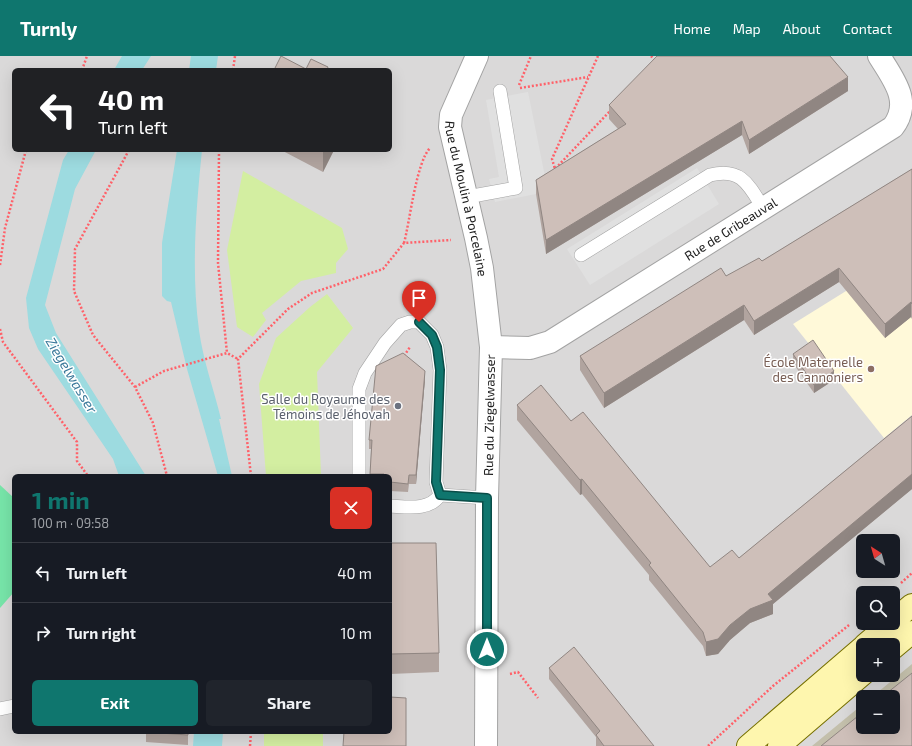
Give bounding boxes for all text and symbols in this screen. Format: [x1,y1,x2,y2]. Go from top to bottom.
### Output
text: Turnly [20,17,77,40]
text: Home [674,20,711,37]
text: Map [733,20,761,37]
text: About [783,20,821,37]
text: Contact [843,20,892,37]
text: 40 m [98,82,164,116]
icon: left [32,84,84,136]
text: Turn left [98,116,168,138]
street label: Rue du Moulin à Porcelaine [442,120,491,277]
street label: Rue de Gribeauval [681,194,780,264]
pin [402,281,436,322]
icon: arrive [408,287,430,309]
water label: Ziegelwasser [43,334,102,416]
place label: École Maternelle des Cannoniers [763,353,863,385]
street label: Rue du Ziegelwasser [480,354,498,476]
marker: École Maternelle des Cannoniers [866,364,876,374]
place label: Salle du Royaume des Témoins de Jéhovah [261,391,390,422]
marker: Salle du Royaume des Témoins de Jéhovah [393,401,403,411]
text: 1 min [32,485,90,514]
button: close [330,487,372,529]
text: 100 m · 09:58 [32,515,109,531]
north arrow [856,534,900,578]
map controls [856,534,900,734]
icon: left [32,562,54,584]
text: Turn left [66,564,127,582]
text: 40 m [337,564,372,582]
button: search [856,586,900,630]
icon: right [32,622,54,644]
text: Turn right [66,624,136,642]
text: 10 m [340,624,372,642]
position arrow [466,628,508,670]
button: + [856,638,900,682]
button: Exit [32,680,198,726]
button: Share [206,680,372,726]
button: − [856,690,900,734]

